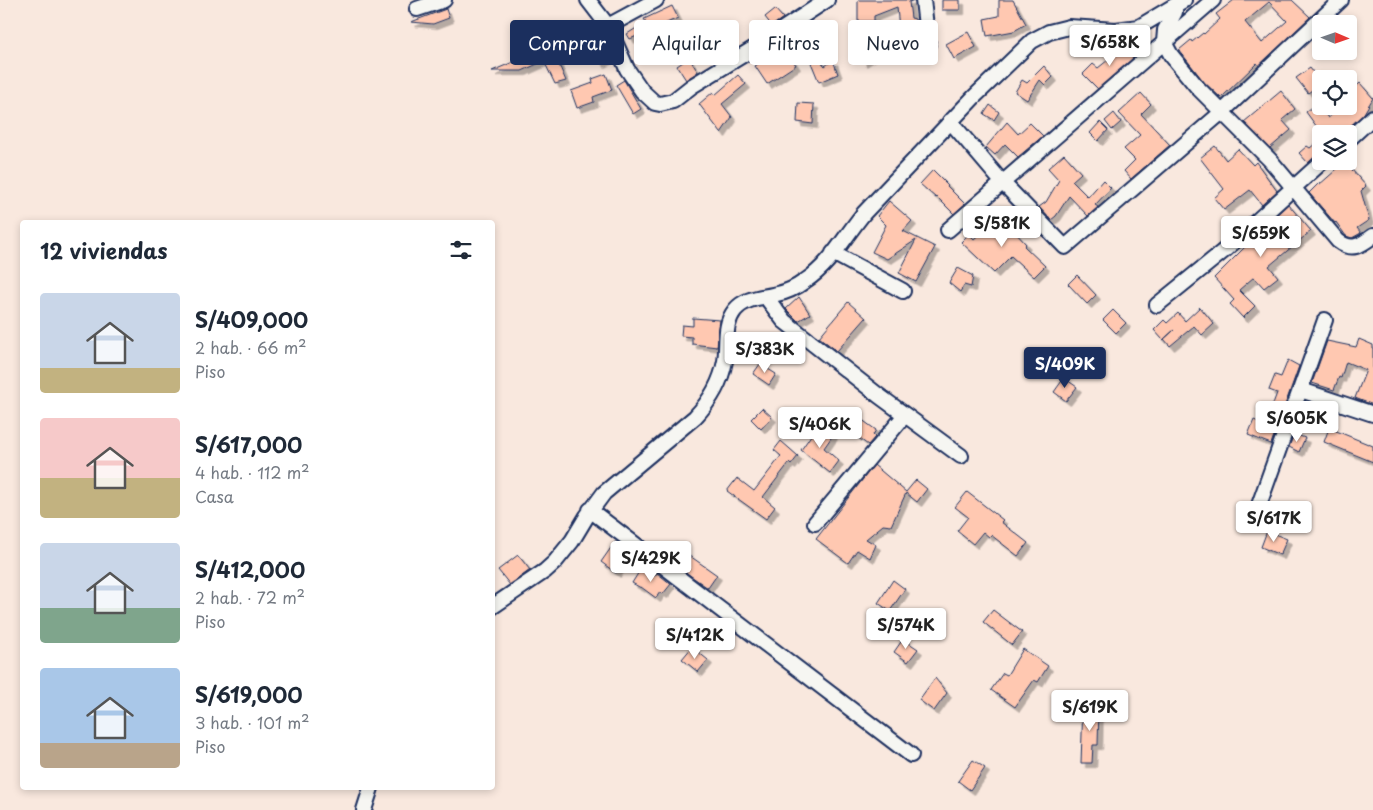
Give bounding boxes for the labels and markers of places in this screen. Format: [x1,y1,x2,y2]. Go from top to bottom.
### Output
pin: S/658K [1069,24,1151,67]
pin: S/581K [961,206,1043,248]
pin: S/659K [1220,216,1302,258]
pin: S/383K [724,332,806,374]
pin: S/409K [1024,346,1106,389]
pin: S/605K [1256,400,1338,443]
pin: S/406K [779,406,861,449]
pin: S/617K [1233,500,1315,543]
pin: S/429K [610,540,692,583]
pin: S/574K [865,608,947,650]
pin: S/412K [654,618,736,660]
pin: S/619K [1049,690,1131,732]

